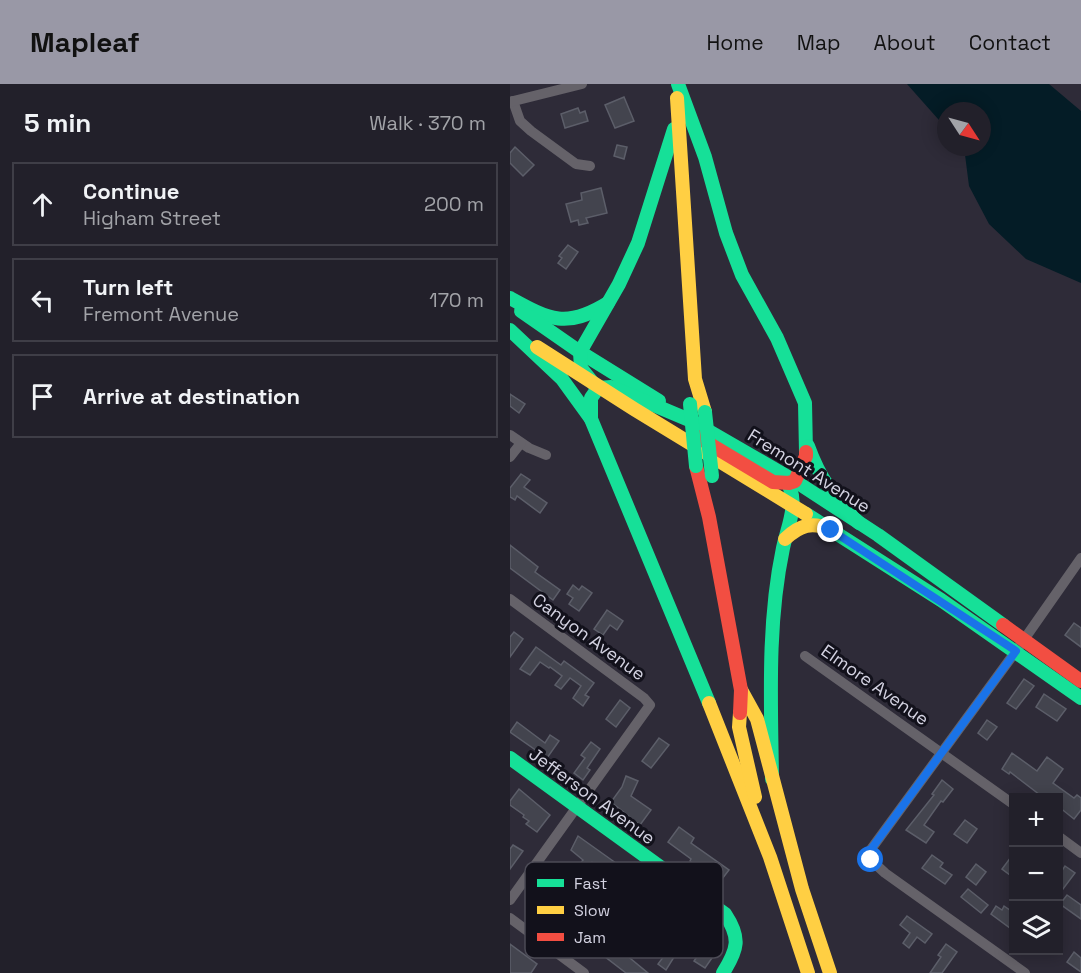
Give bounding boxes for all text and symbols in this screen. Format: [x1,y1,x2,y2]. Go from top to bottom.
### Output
text: Mapleaf [30,24,140,60]
text: Home [706,29,764,56]
text: Map [797,29,841,56]
text: About [874,29,936,56]
text: Contact [969,29,1051,56]
north arrow [937,102,991,156]
text: 5 min [24,106,91,140]
text: Walk · 370 m [369,110,486,136]
text: Continue [83,177,179,205]
icon: ahead [26,188,59,221]
text: 200 m [424,191,484,217]
text: Higham Street [83,205,221,231]
text: Turn left [83,273,173,301]
icon: left [26,284,59,317]
text: 170 m [429,287,484,313]
text: Fremont Avenue [83,301,239,327]
icon: arrive [26,380,59,413]
text: Arrive at destination [83,382,300,410]
street label: Fremont Avenue [744,424,875,518]
route end [817,516,843,542]
street label: Canyon Avenue [528,588,650,685]
street label: Elmore Avenue [817,639,934,730]
street label: Jefferson Avenue [525,742,660,849]
map controls [1009,793,1063,955]
button: + [1009,793,1063,847]
route start [857,846,883,872]
button: − [1009,847,1063,901]
legend [525,862,723,958]
text: Fast [574,873,607,894]
text: Slow [574,900,610,921]
button: layers [1009,901,1063,955]
text: Jam [574,927,606,948]

